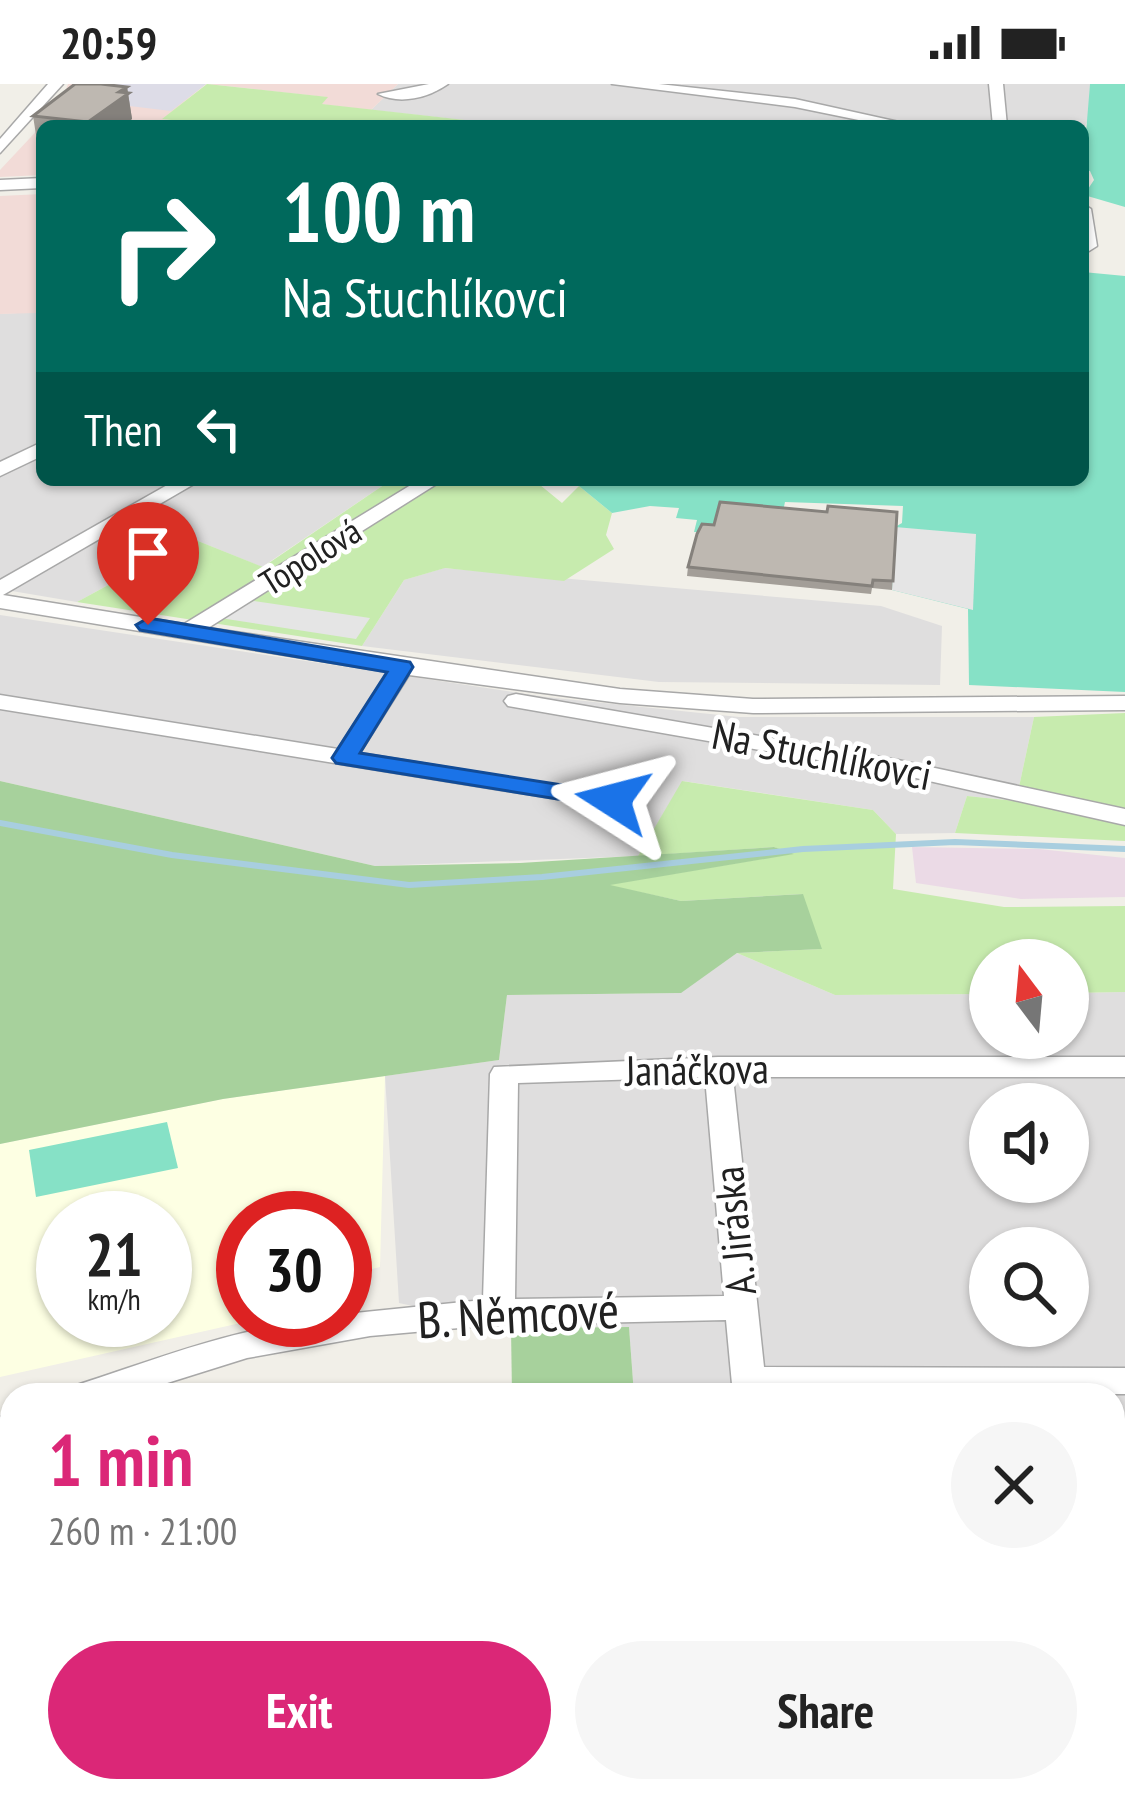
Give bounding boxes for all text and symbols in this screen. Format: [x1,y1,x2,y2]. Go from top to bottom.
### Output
text: 20:59 [60,13,157,71]
text: 100 m [282,156,475,265]
icon: right [84,168,240,324]
text: Na Stuchlíkovci [282,262,568,332]
icon: left [186,396,252,462]
text: Then [84,400,162,458]
pin [97,502,199,625]
street label: Topolová [250,507,370,605]
icon: arrive [115,520,181,586]
street label: Na Stuchlíkovci [708,706,936,802]
position arrow [550,737,676,863]
north arrow [969,939,1089,1059]
map controls [969,939,1089,1347]
street label: Janáčkova [623,1040,769,1098]
button: sound [969,1083,1089,1203]
street label: A. Jiráska [700,1164,768,1298]
speed limit sign: 30 [216,1191,372,1347]
text: 21 [85,1215,143,1293]
button: search [969,1227,1089,1347]
street label: B. Němcové [415,1276,621,1352]
text: km/h [87,1279,141,1318]
text: 1 min [48,1413,193,1506]
button: close [951,1422,1077,1548]
text: 260 m · 21:00 [48,1505,237,1556]
button: Exit [48,1641,551,1779]
button: Share [575,1641,1077,1779]

